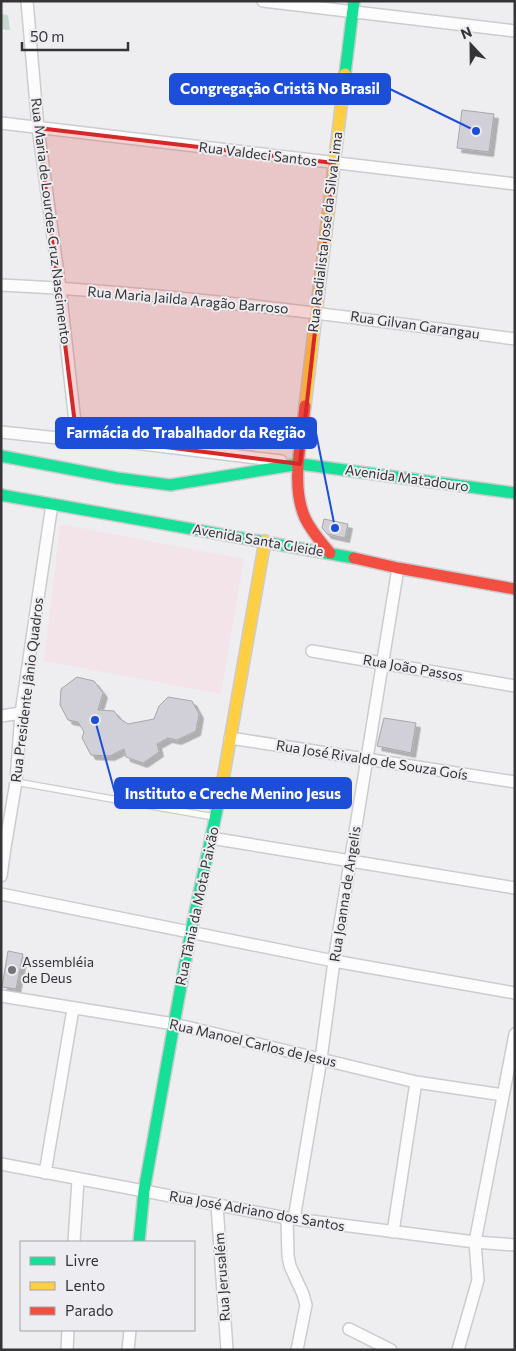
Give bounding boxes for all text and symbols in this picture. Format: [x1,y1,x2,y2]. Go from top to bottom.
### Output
scale bar [22,20,129,52]
north arrow [446,20,496,70]
text: N [458,23,474,42]
text: 50 m [30,27,64,45]
callout: Congregação Cristã No Brasil [170,74,390,104]
text: Congregação Cristã No Brasil [180,79,380,97]
street label: Rua Maria de Lourdes Cruz Nascimento [28,97,75,345]
street label: Rua Radialista José da Silva Lima [304,130,345,333]
street label: Rua Valdeci Santos [198,138,318,169]
street label: Rua Maria Jailda Aragão Barroso [87,282,289,317]
street label: Rua Gilvan Garangau [349,307,481,342]
callout: Farmácia do Trabalhador da Região [56,418,316,448]
text: Farmácia do Trabalhador da Região [66,423,306,441]
street label: Avenida Matadouro [344,460,470,495]
street label: Avenida Santa Gleide [191,520,325,559]
street label: Rua Presidente Jânio Quadros [7,596,46,783]
street label: Rua João Passos [362,650,464,685]
street label: Rua José Rivaldo de Souza Goís [275,736,469,783]
callout: Instituto e Creche Menino Jesus [115,778,351,808]
text: Instituto e Creche Menino Jesus [125,784,341,802]
street label: Rua Tânia da Mota Paixão [171,825,222,987]
street label: Rua Joanna de Angelis [325,825,364,963]
place label: Assembléia de Deus [22,953,94,986]
marker: Assembléia de Deus [6,964,18,976]
street label: Rua Manoel Carlos de Jesus [168,1015,338,1070]
street label: Rua José Adriano dos Santos [168,1187,346,1234]
street label: Rua Jerusalém [210,1232,233,1322]
legend [20,1241,195,1331]
text: Livre [65,1251,99,1269]
text: Lento [65,1276,105,1294]
text: Parado [65,1301,114,1319]

